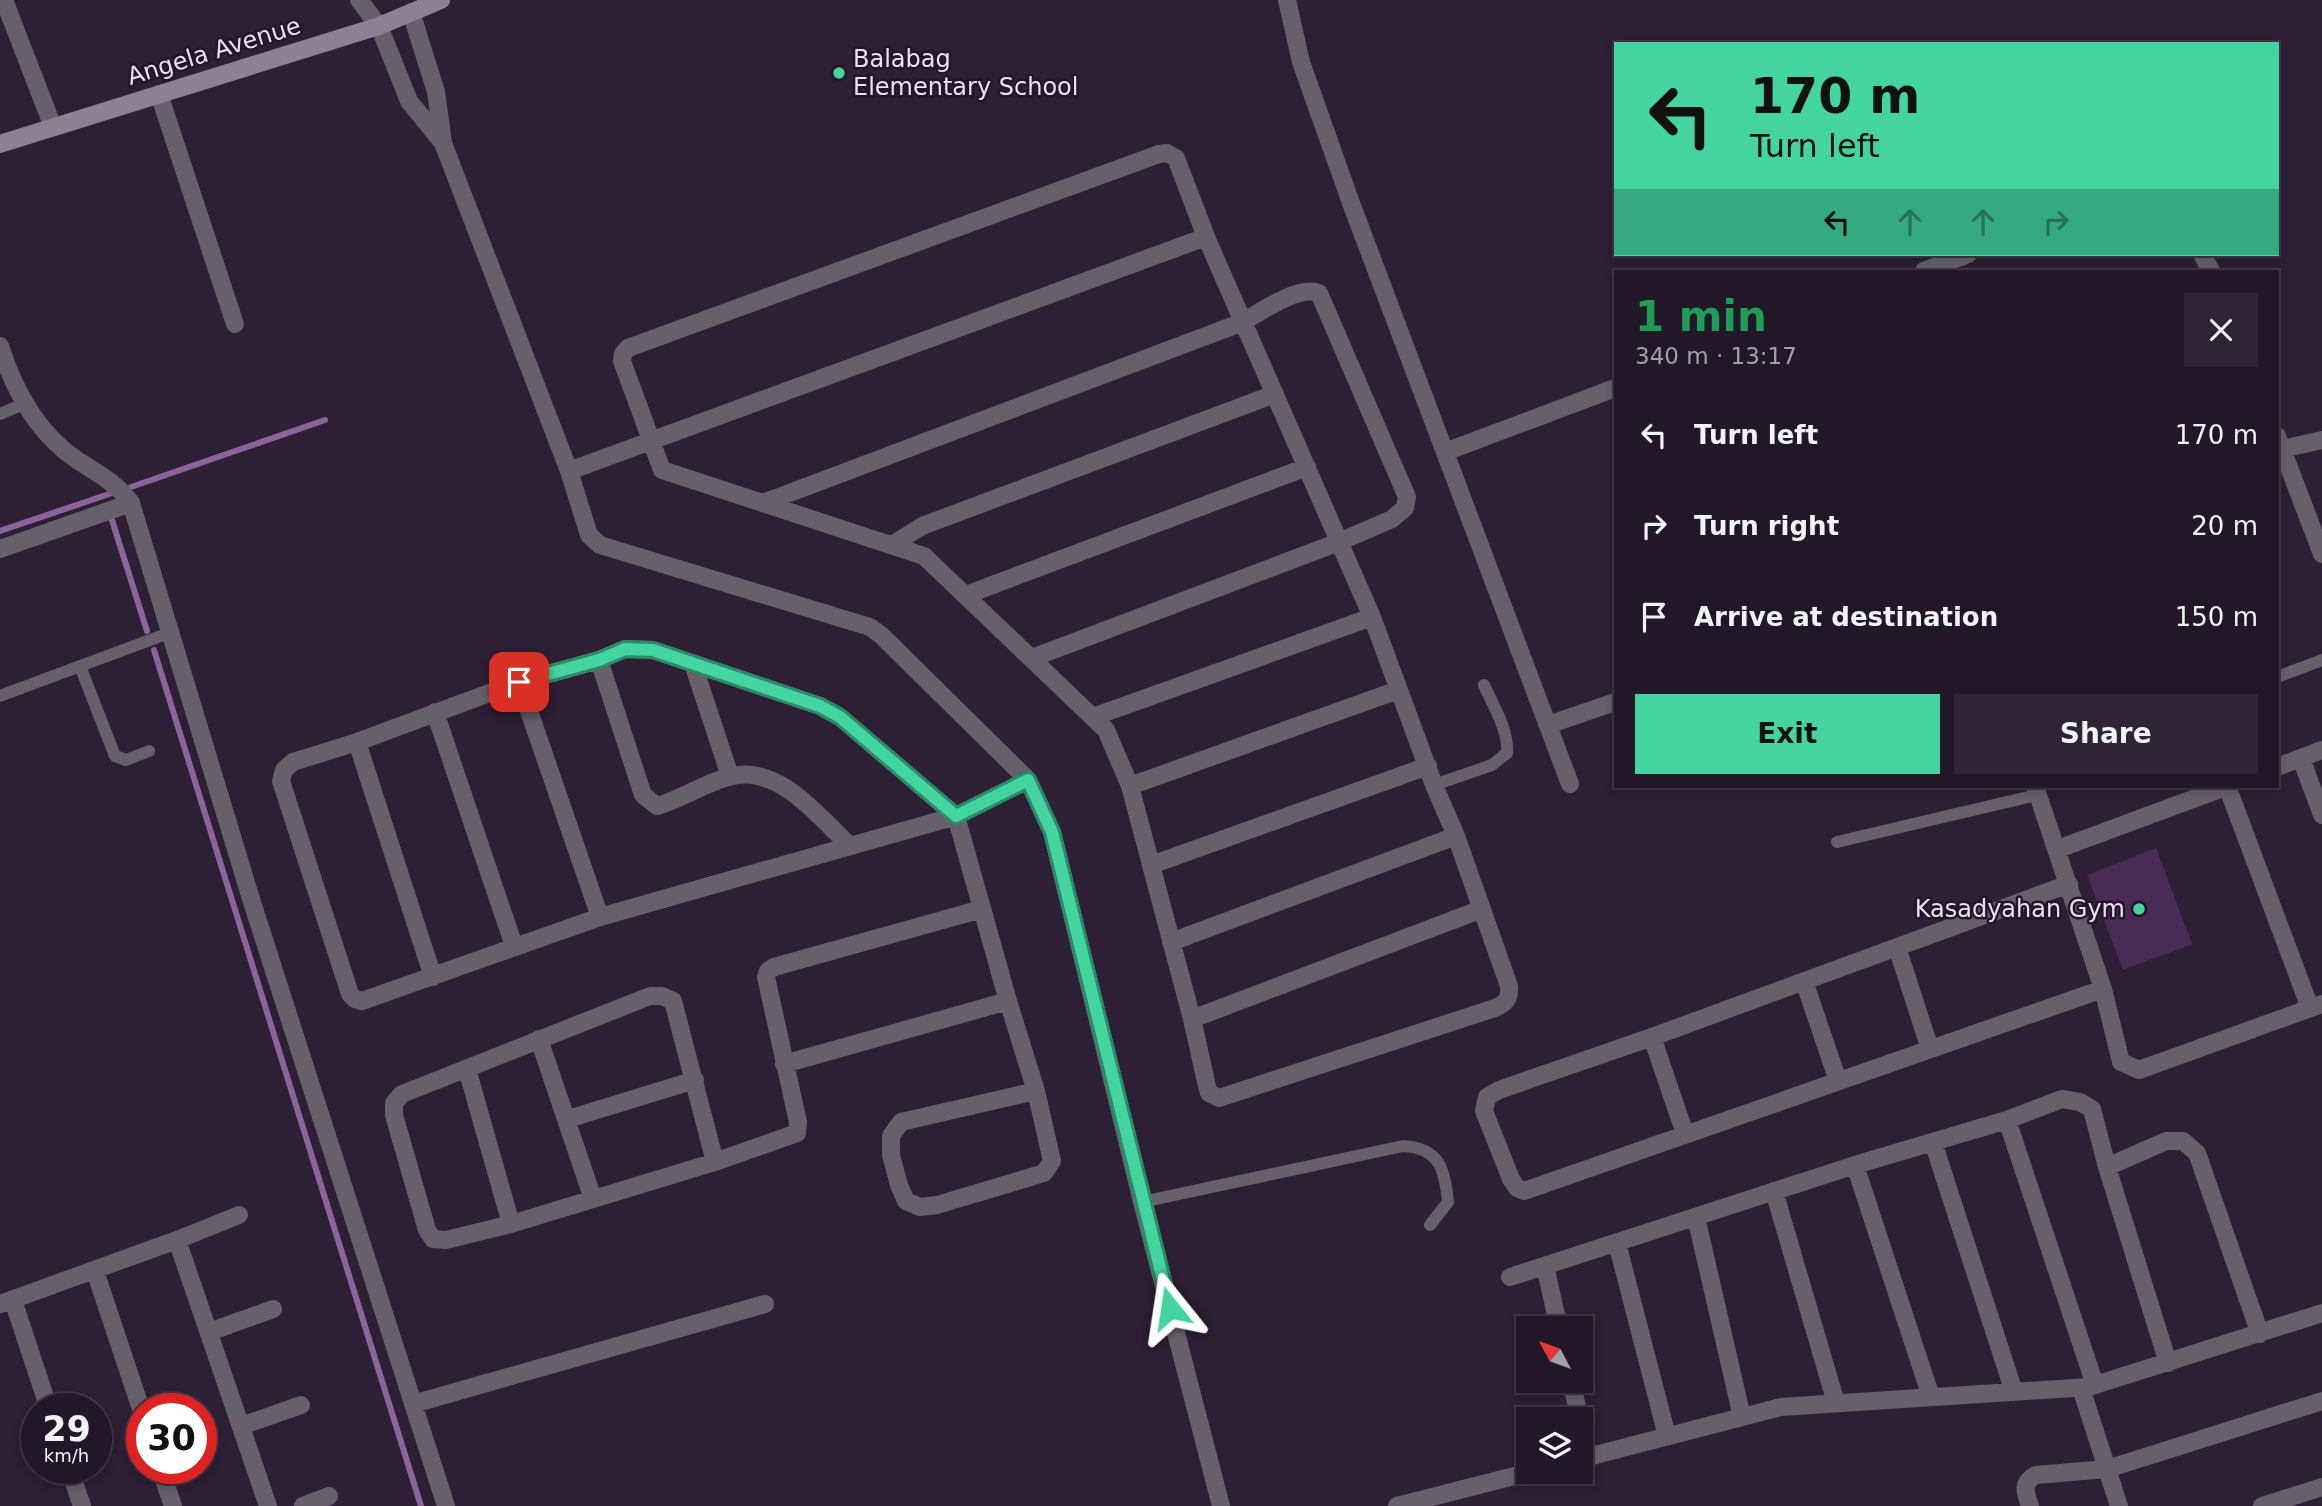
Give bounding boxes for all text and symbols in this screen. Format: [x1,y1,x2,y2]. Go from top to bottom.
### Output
street label: Angela Avenue [124,11,304,91]
place label: Balabag Elementary School [853,45,1078,101]
marker: Balabag Elementary School [831,65,847,81]
text: 170 m [1750,68,1920,125]
icon: left [1635,70,1726,161]
text: Turn left [1750,127,1880,165]
icon: left [1818,203,1856,241]
icon: ahead [1891,203,1929,241]
icon: ahead [1964,203,2002,241]
icon: right [2037,203,2075,241]
text: 1 min [1635,292,1767,341]
button: close [2184,293,2258,367]
text: 340 m · 13:17 [1635,343,1797,369]
icon: left [1635,416,1673,454]
text: Turn left [1694,420,1818,450]
text: 170 m [2175,420,2258,450]
icon: right [1635,507,1673,545]
text: Turn right [1694,511,1839,541]
text: 20 m [2191,511,2258,541]
icon: arrive [1635,598,1673,636]
text: Arrive at destination [1694,602,1998,632]
text: 150 m [2175,602,2258,632]
pin [489,652,549,712]
icon: arrive [500,663,538,701]
button: Exit [1635,694,1940,774]
button: Share [1954,694,2258,774]
place label: Kasadyahan Gym [1915,895,2125,923]
marker: Kasadyahan Gym [2131,901,2147,917]
position arrow [1133,1271,1207,1345]
north arrow [1516,1316,1592,1393]
map controls [1516,1316,1593,1484]
speed limit sign: 30 [126,1393,217,1484]
button: layers [1516,1407,1593,1484]
text: 29 [42,1409,91,1449]
text: km/h [44,1445,89,1466]

